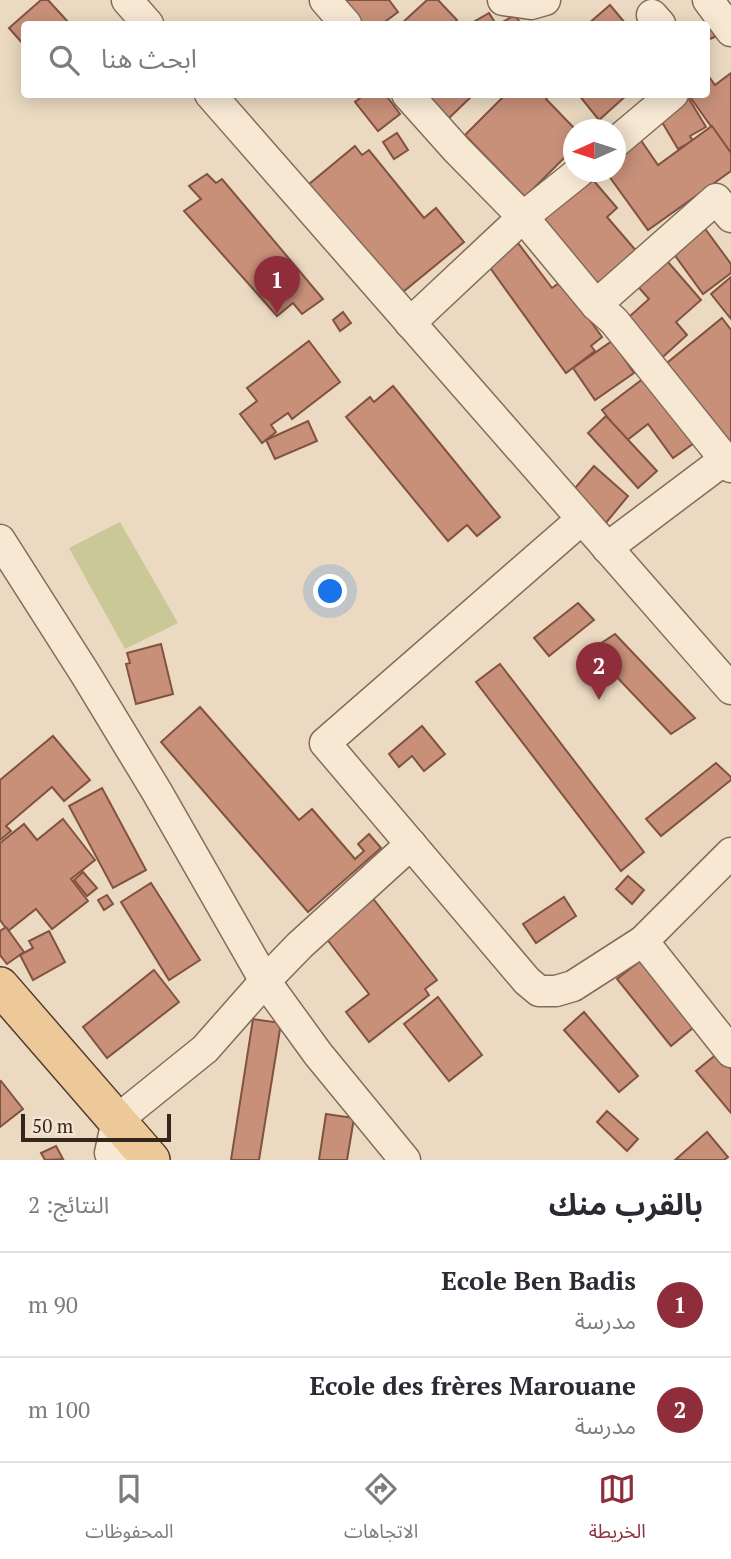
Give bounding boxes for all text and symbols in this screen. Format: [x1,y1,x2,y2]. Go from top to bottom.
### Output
search box [21,21,710,98]
icon: search [45,41,83,79]
text: ابحث هنا [101,41,197,75]
north arrow [563,119,626,182]
pin: 1 [254,256,300,314]
your location [313,574,347,608]
pin: 2 [576,642,622,700]
scale bar [21,1111,172,1143]
text: 50 m [32,1113,73,1138]
text: بالقرب منك [549,1184,703,1224]
text: النتائج: 2 [28,1189,109,1220]
text: Ecole Ben Badis [441,1263,636,1297]
text: 90 m [28,1289,78,1320]
text: 1 [674,1289,687,1320]
text: مدرسة [575,1305,636,1336]
text: Ecole des frères Marouane [309,1368,636,1402]
text: 100 m [28,1394,90,1425]
text: 2 [674,1394,687,1425]
text: مدرسة [575,1410,636,1441]
tab: المحفوظات [85,1470,174,1552]
tab: الاتجاهات [344,1470,418,1552]
tab: الخريطة [589,1470,646,1552]

